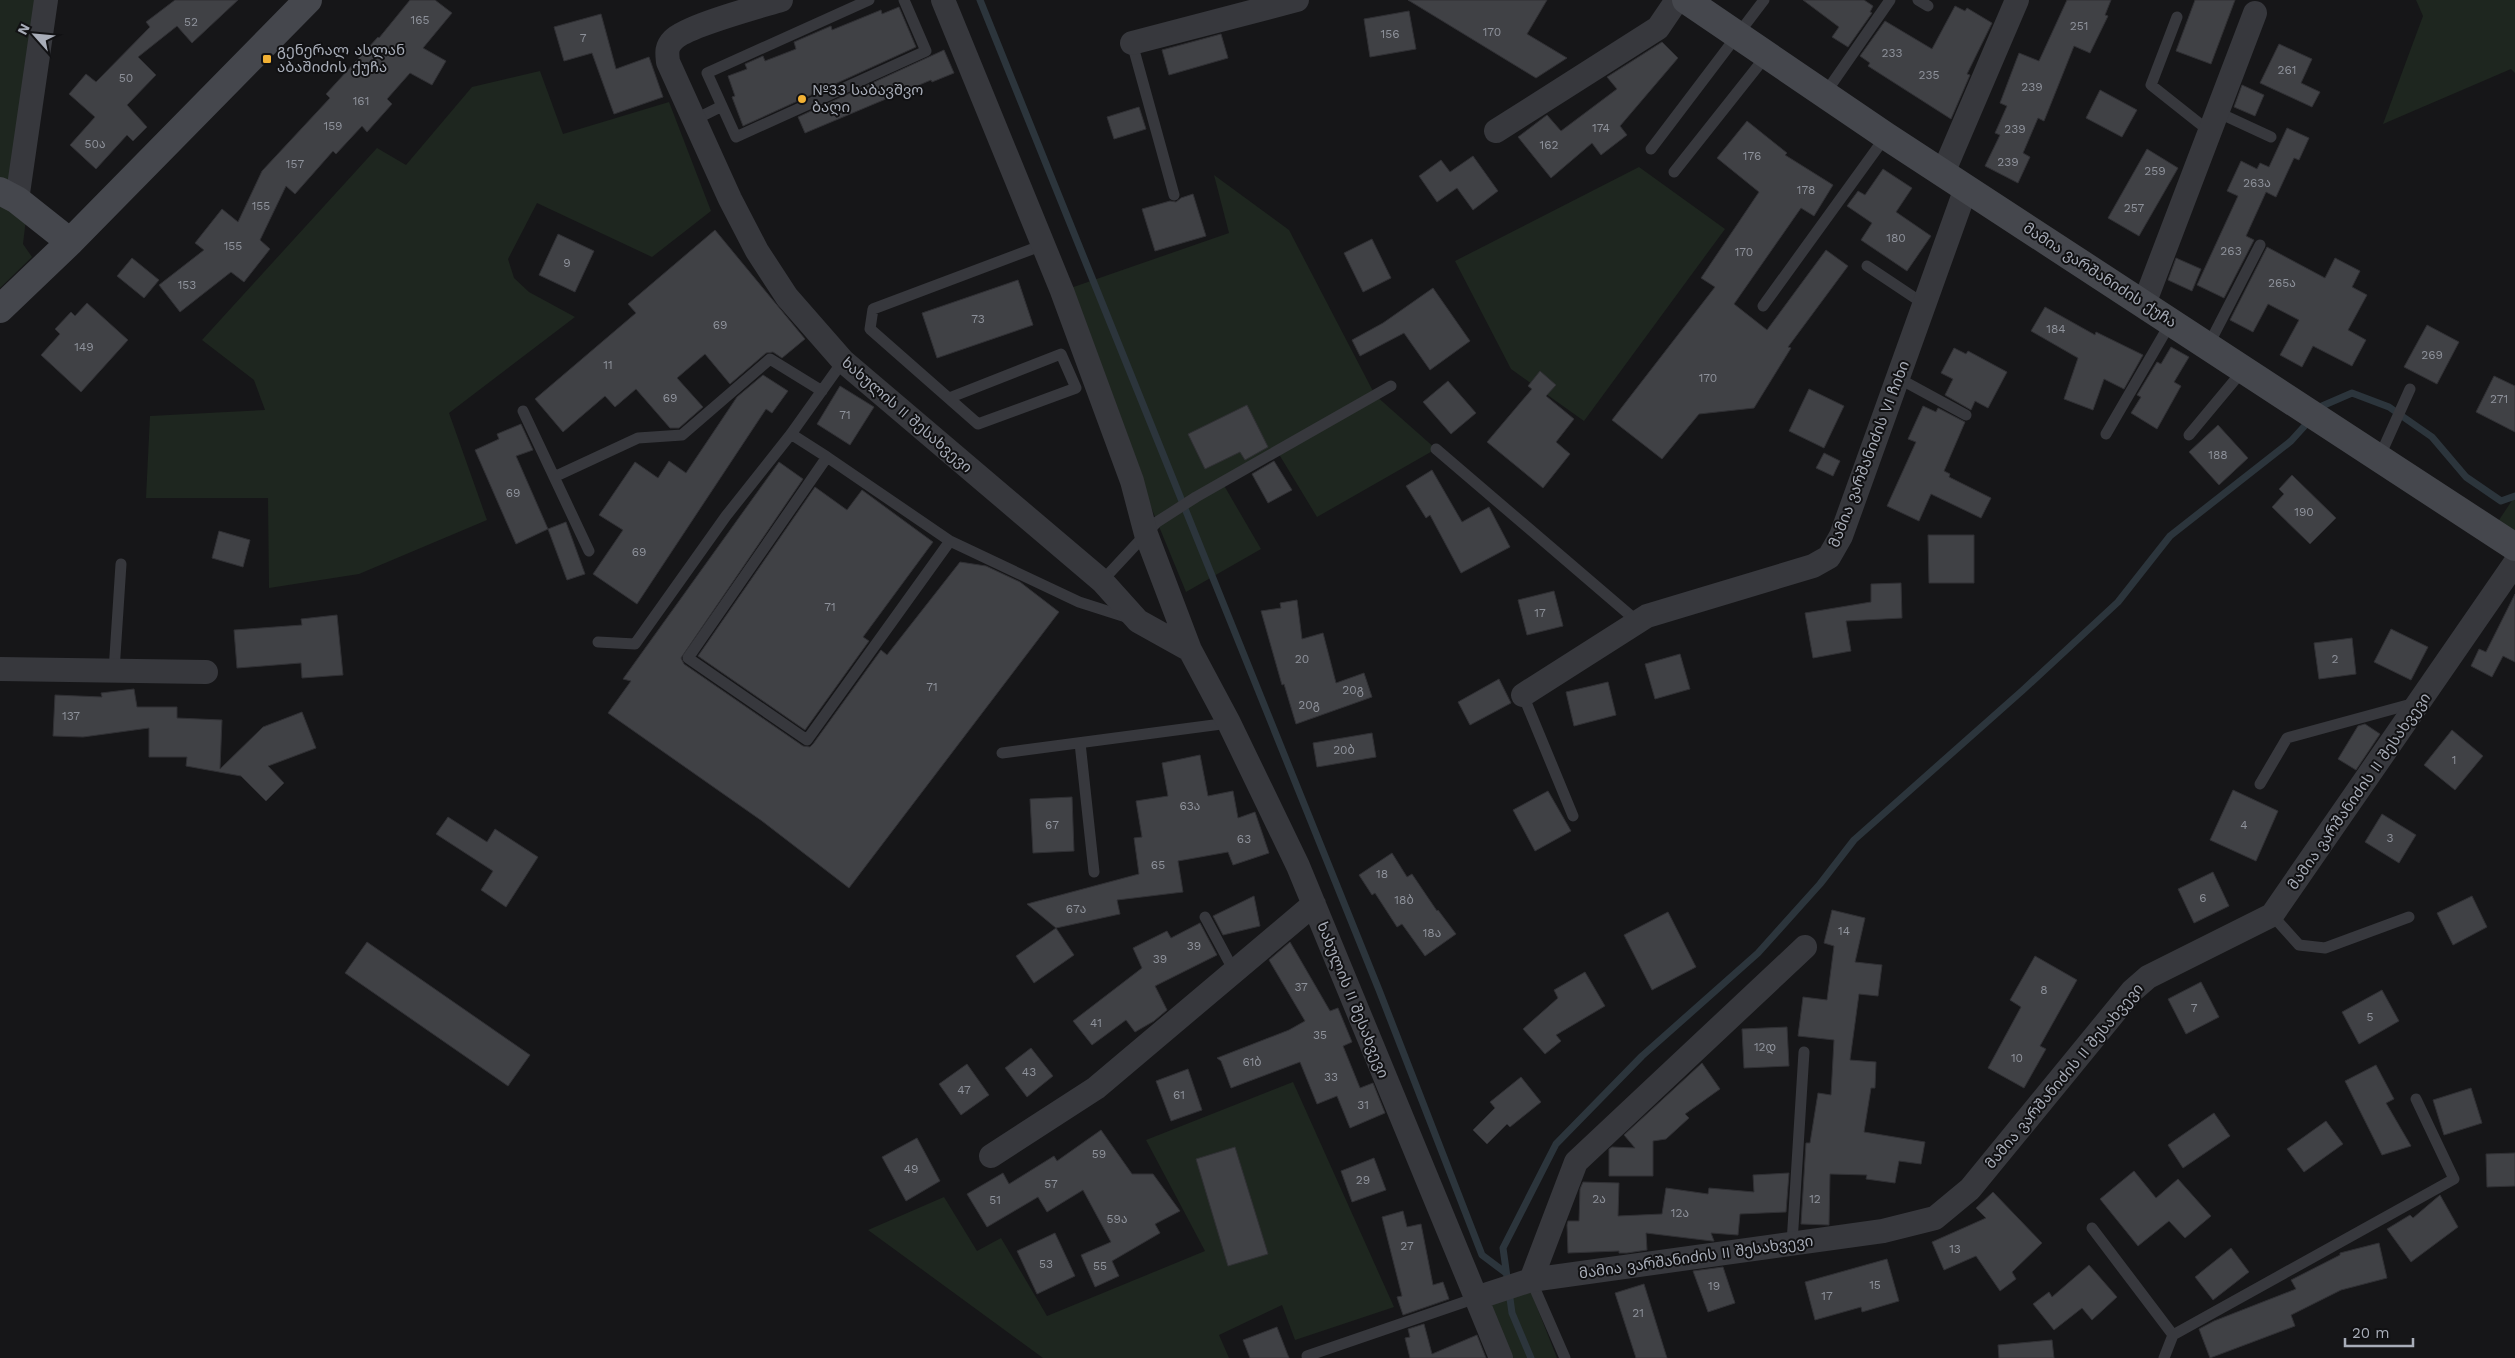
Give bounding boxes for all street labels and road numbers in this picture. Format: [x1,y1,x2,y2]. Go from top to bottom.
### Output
street label: მამია ვარშანიძის ქუჩა [2020,219,2180,331]
street label: ხახულის II შესახვევი [838,353,976,477]
street label: მამია ვარშანიძის VI ჩიხი [1825,358,1913,550]
street label: მამია ვარშანიძის II შესახვევი [2284,689,2434,893]
street label: ხახულის II შესახვევი [1313,919,1393,1081]
street label: მამია ვარშანიძის II შესახვევი [1981,980,2147,1172]
street label: მამია ვარშანიძის II შესახვევი [1578,1232,1814,1282]

